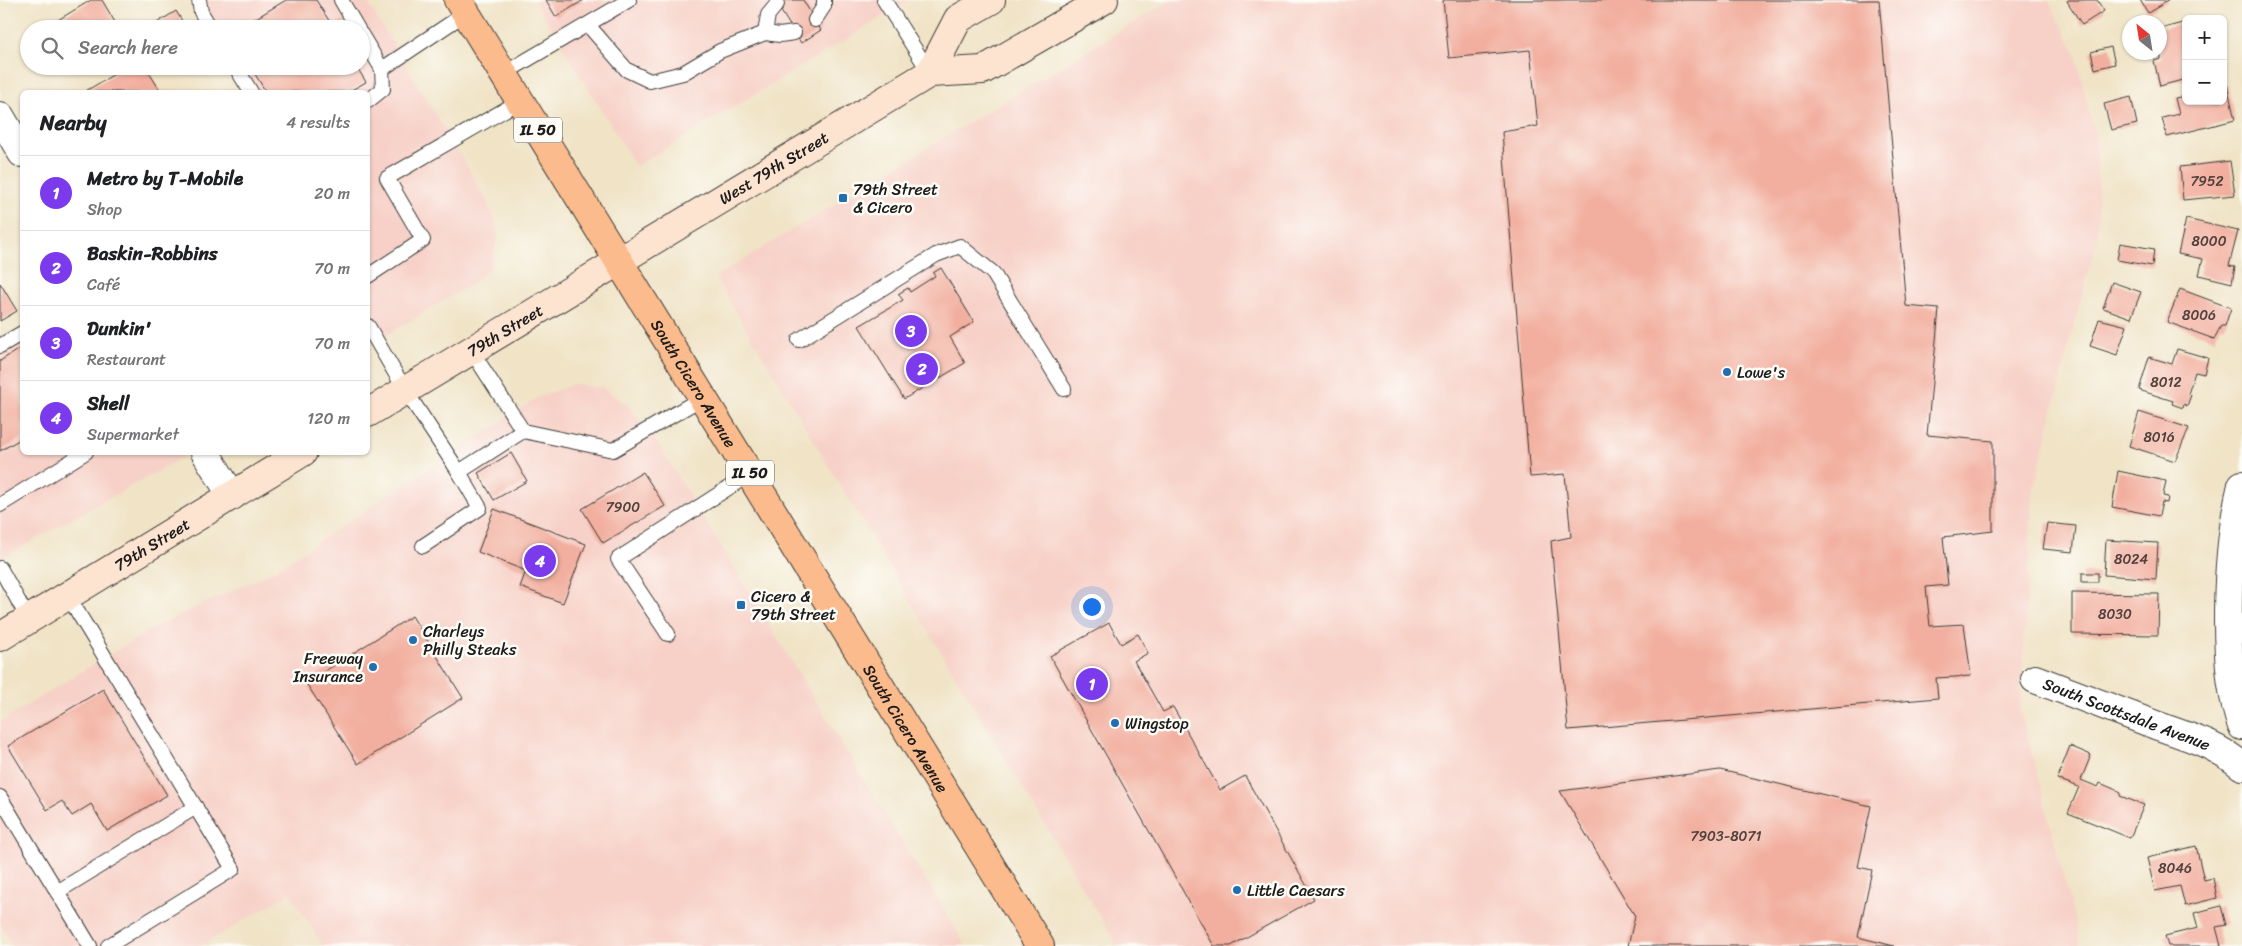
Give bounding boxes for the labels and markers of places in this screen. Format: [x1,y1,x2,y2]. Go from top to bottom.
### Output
place label: 79th Street & Cicero [853,175,938,222]
marker: 79th Street & Cicero [837,192,849,204]
pin: 3 [895,312,927,350]
pin: 2 [906,350,938,388]
place label: Lowe's [1737,358,1786,387]
marker: Lowe's [1721,366,1733,378]
pin: 4 [524,542,556,580]
place label: Cicero & 79th Street [751,582,836,629]
marker: Cicero & 79th Street [735,599,747,611]
place label: Charleys Philly Steaks [423,617,517,664]
marker: Charleys Philly Steaks [407,634,419,646]
place label: Freeway Insurance [292,644,364,691]
marker: Freeway Insurance [367,661,379,673]
pin: 1 [1076,665,1108,703]
place label: Wingstop [1125,709,1189,738]
marker: Wingstop [1109,717,1121,729]
place label: Little Caesars [1247,876,1345,905]
marker: Little Caesars [1231,884,1243,896]

